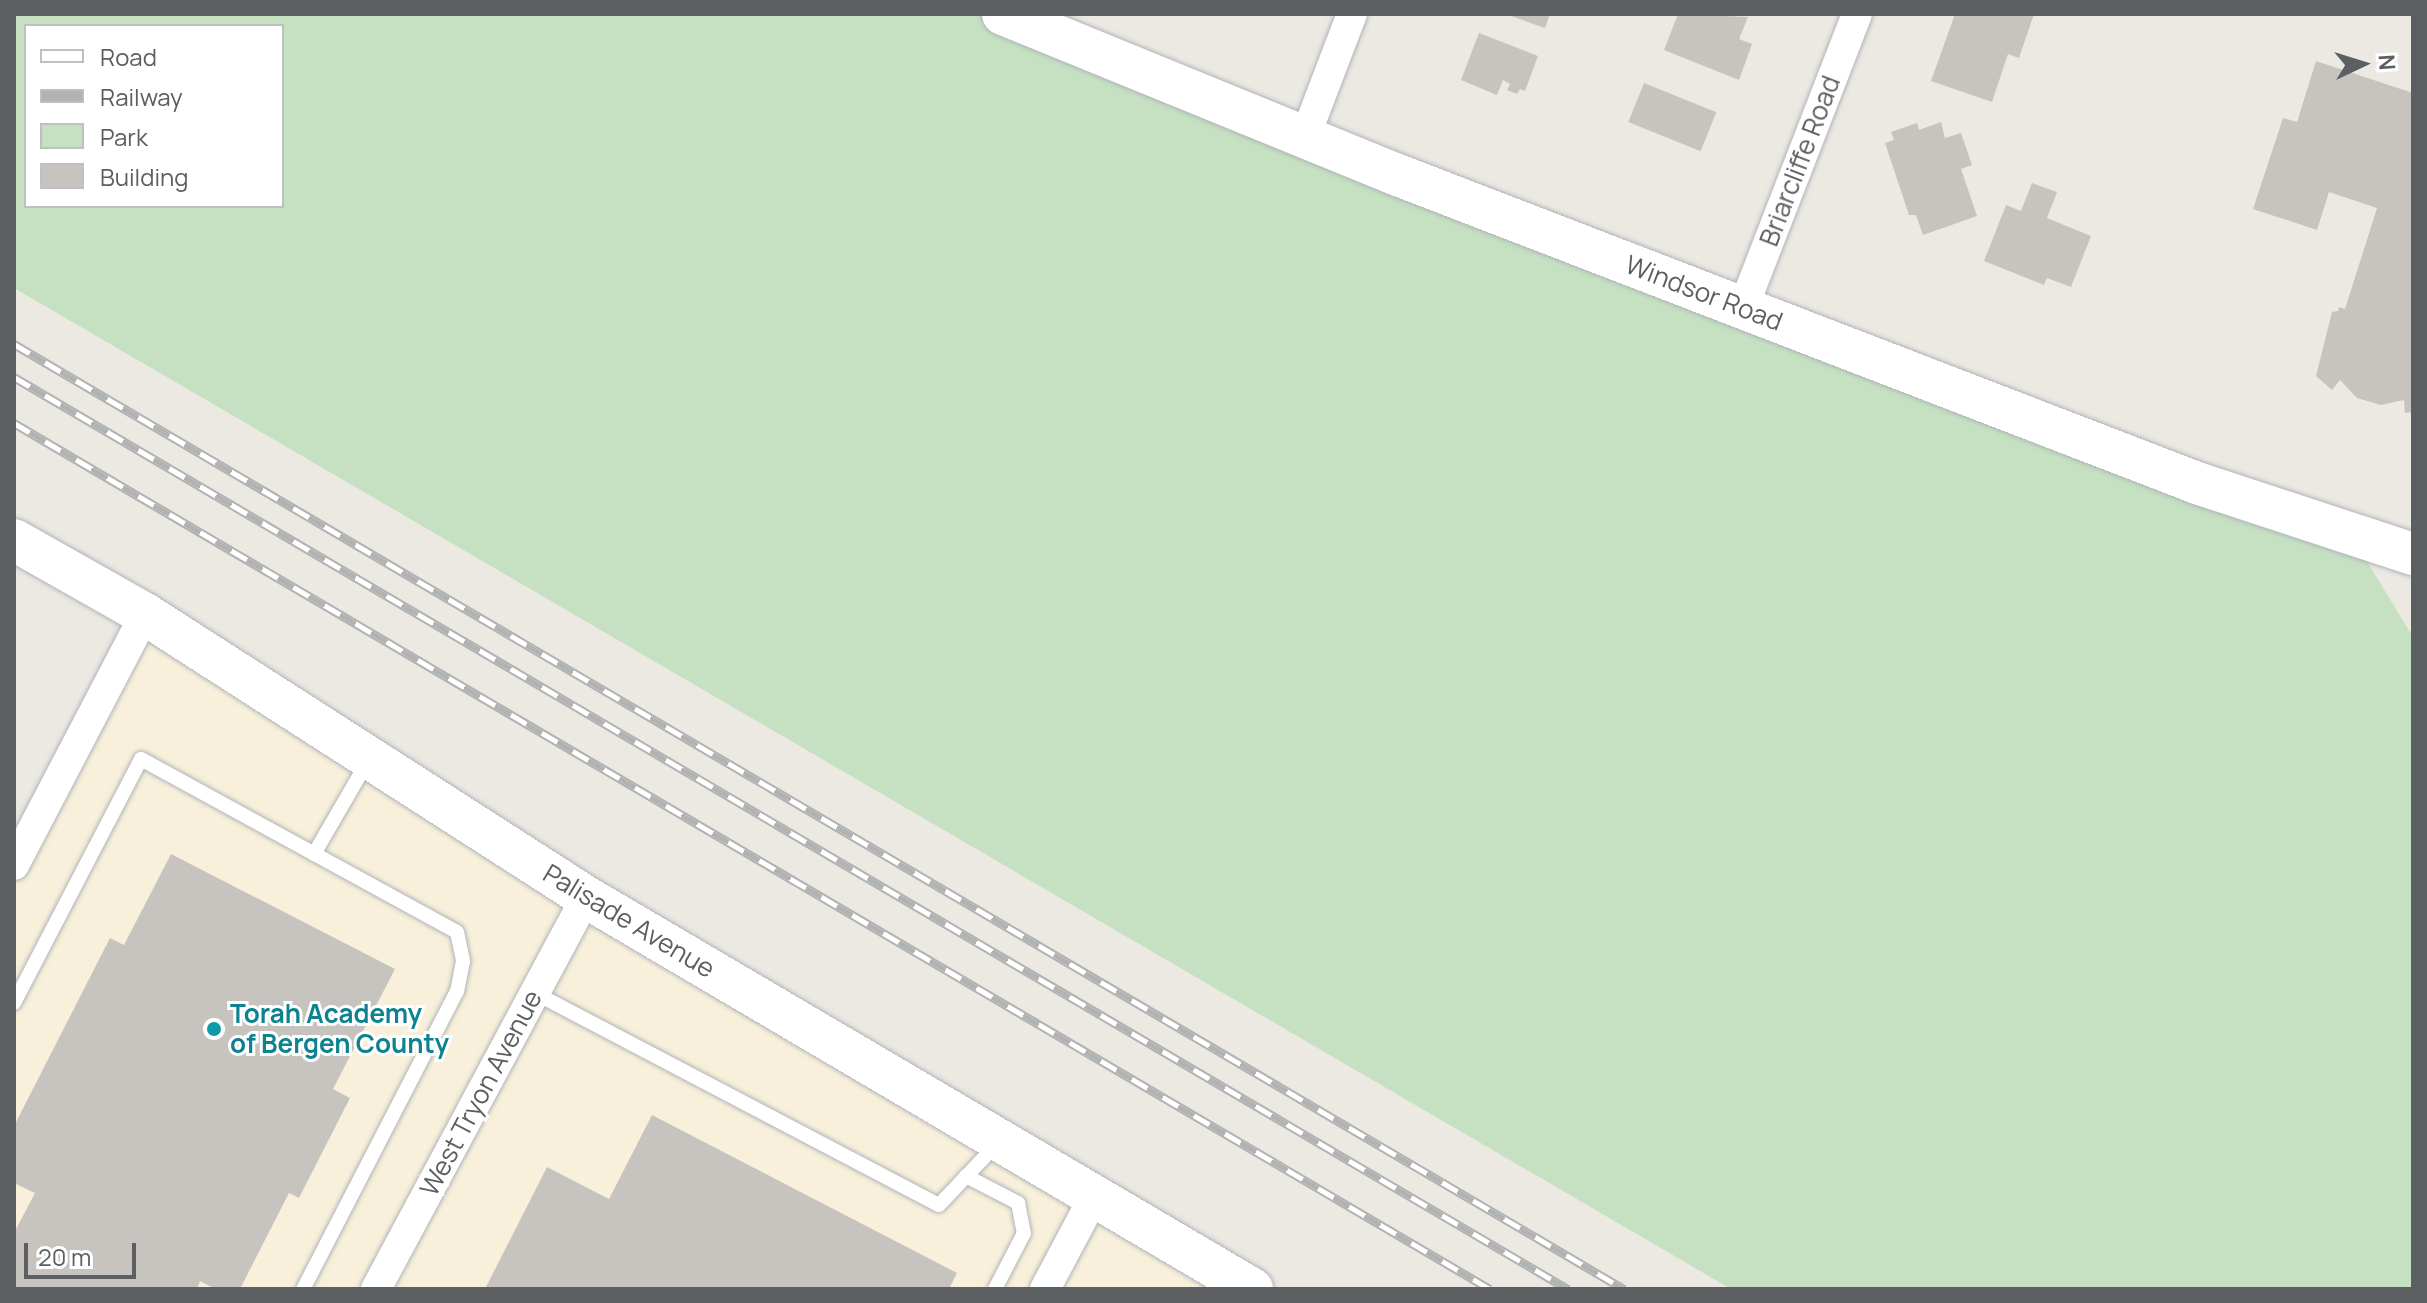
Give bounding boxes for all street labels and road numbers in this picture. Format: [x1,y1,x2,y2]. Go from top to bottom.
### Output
street label: Briarcliffe Road [1753,71,1847,251]
street label: Windsor Road [1621,249,1787,337]
street label: Palisade Avenue [538,858,720,984]
street label: West Tryon Avenue [414,985,548,1201]

